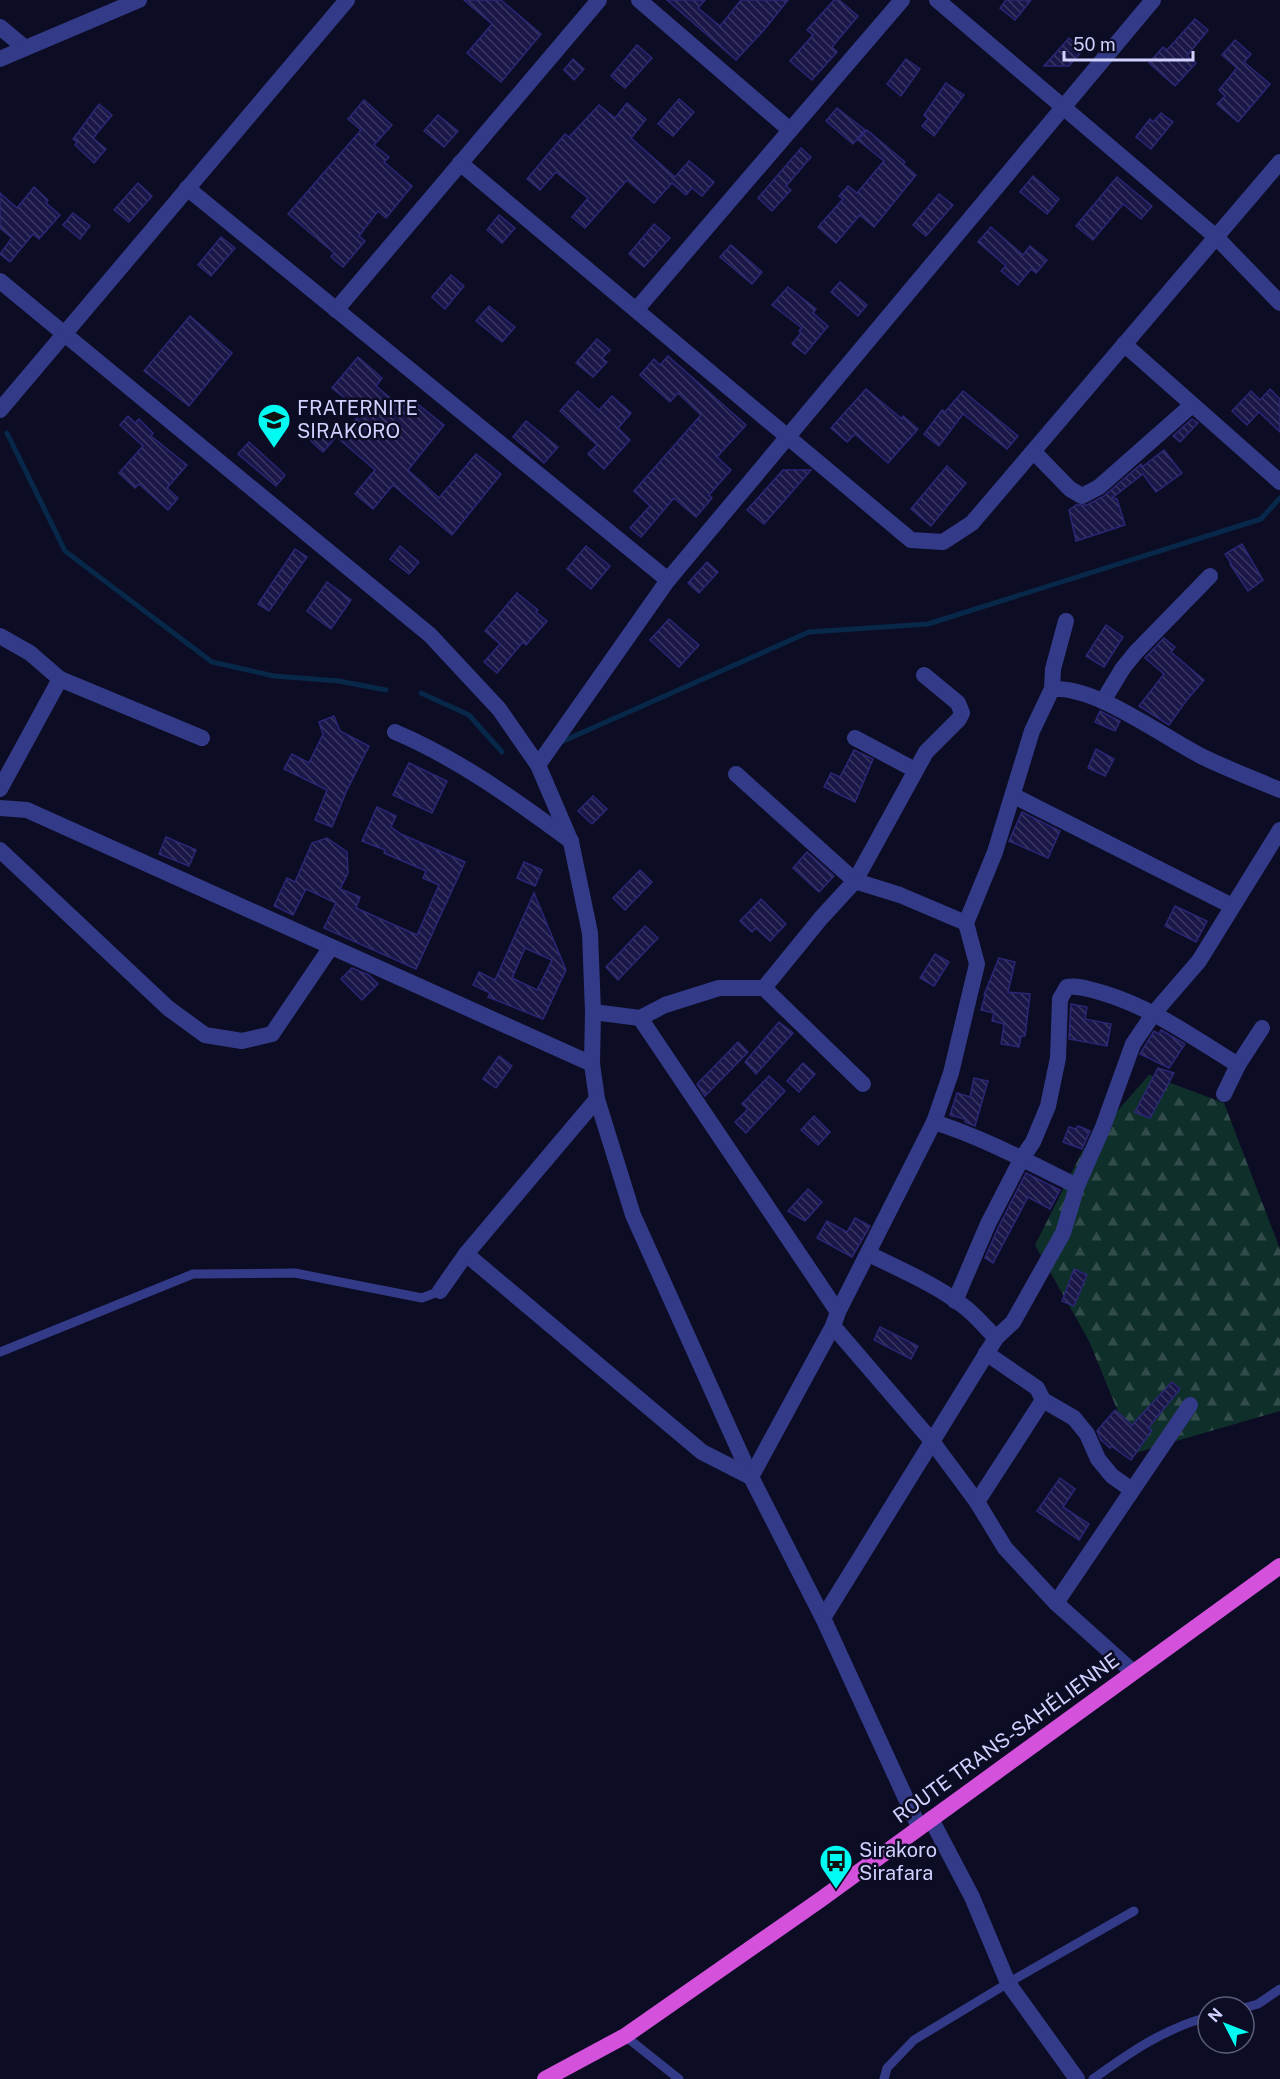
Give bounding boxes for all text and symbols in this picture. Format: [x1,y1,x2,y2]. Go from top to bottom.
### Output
scale bar [1064,24,1193,62]
text: 50 m [1073,34,1116,55]
place label: FRATERNITE SIRAKORO [297,396,418,443]
school or university icon: FRATERNITE SIRAKORO [256,402,292,449]
street label: ROUTE TRANS-SAHÉLIENNE [888,1647,1124,1828]
place label: Sirakoro Sirafara [859,1838,937,1885]
bus stop icon: Sirakoro Sirafara [818,1843,854,1890]
north arrow [1196,1995,1256,2055]
text: N [1204,2004,1226,2026]

